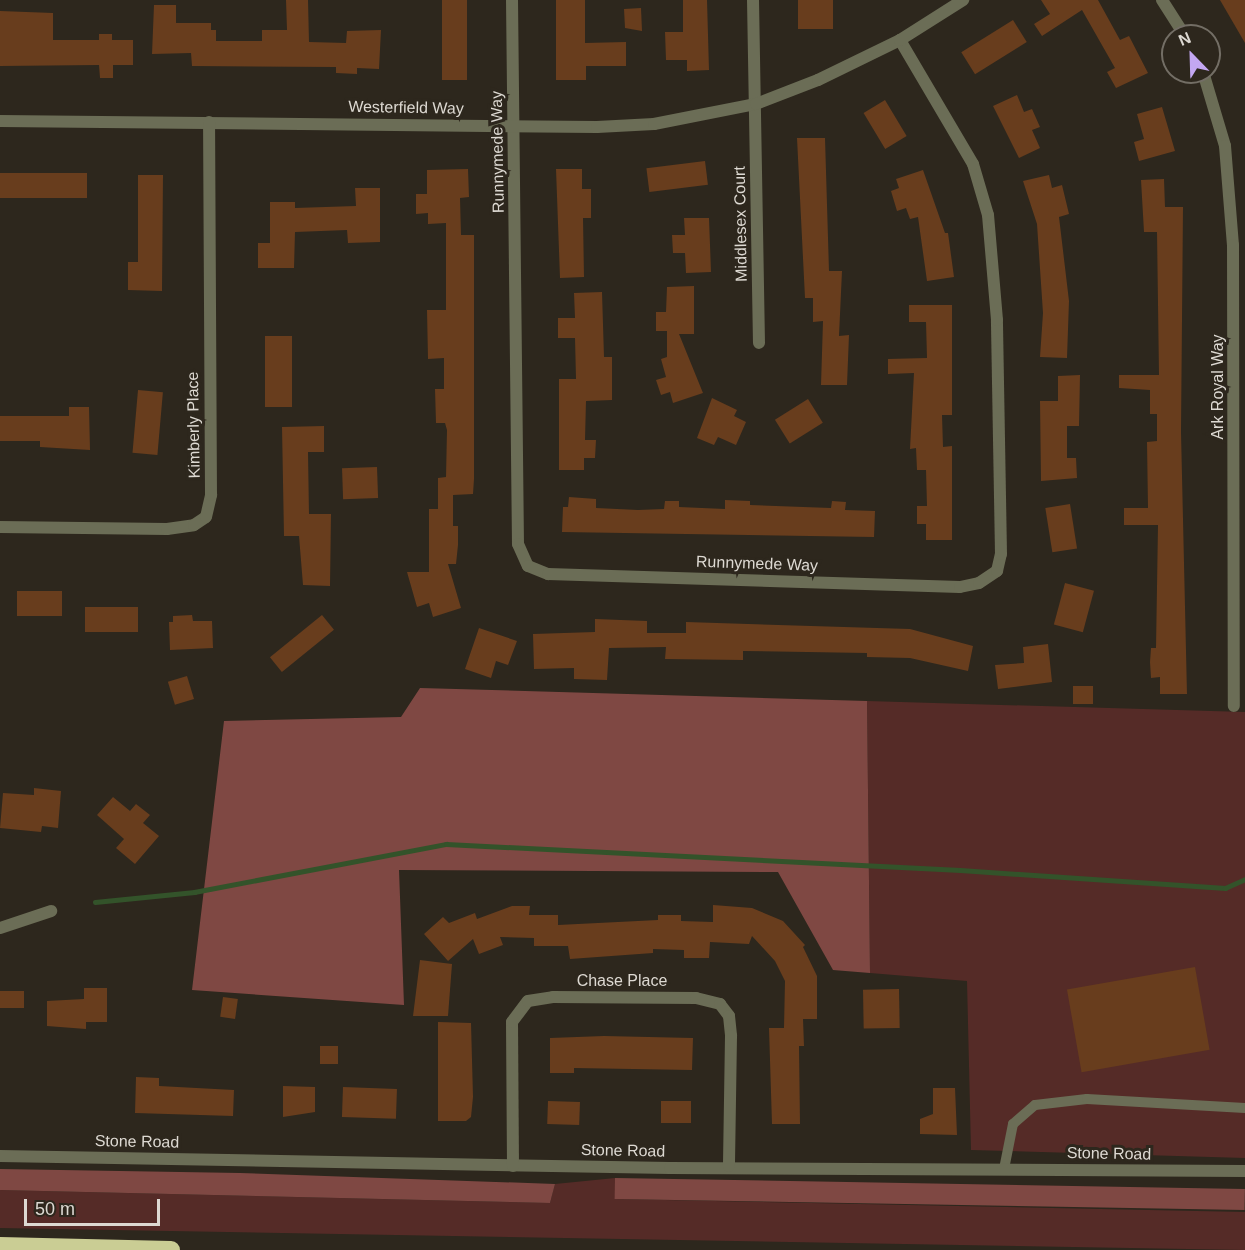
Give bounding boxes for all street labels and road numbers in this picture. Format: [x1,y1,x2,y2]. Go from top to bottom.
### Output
street label: Runnymede Way [487,91,509,213]
street label: Westerfield Way [348,97,464,119]
street label: Middlesex Court [730,166,752,282]
street label: Ark Royal Way [1208,334,1228,440]
street label: Kimberly Place [183,371,205,479]
street label: Runnymede Way [696,552,818,576]
street label: Chase Place [577,971,667,991]
street label: Stone Road [95,1132,179,1152]
street label: Stone Road [581,1141,665,1161]
street label: Stone Road [1067,1144,1151,1164]

